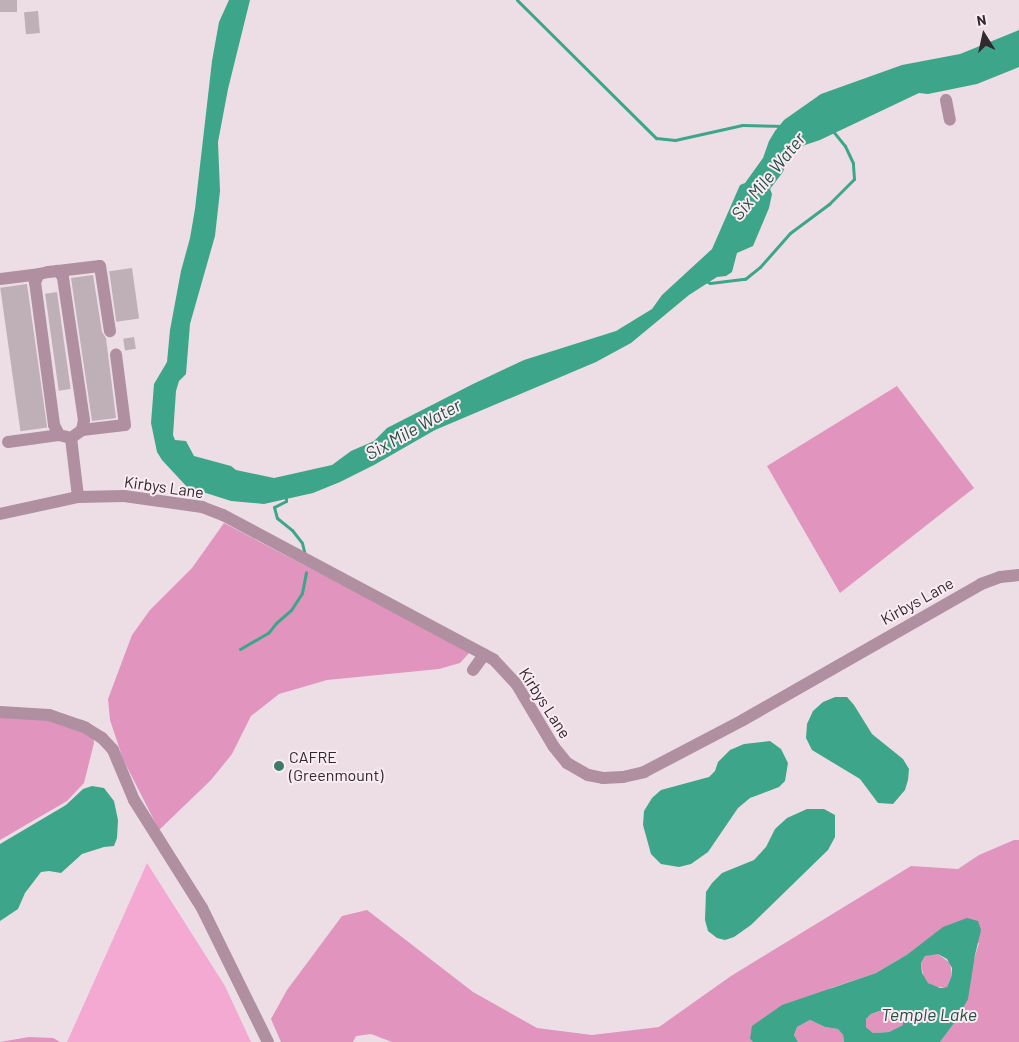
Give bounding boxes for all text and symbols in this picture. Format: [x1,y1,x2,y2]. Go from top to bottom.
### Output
north arrow [959,10,1009,60]
text: N [975,11,987,29]
water label: Six Mile Water [726,128,810,224]
water label: Six Mile Water [361,394,465,464]
street label: Kirbys Lane [123,472,205,502]
street label: Kirbys Lane [877,573,957,629]
street label: Kirbys Lane [515,664,575,742]
place label: CAFRE (Greenmount) [289,747,383,785]
marker: CAFRE (Greenmount) [273,760,285,772]
water label: Temple Lake [881,1003,977,1025]

